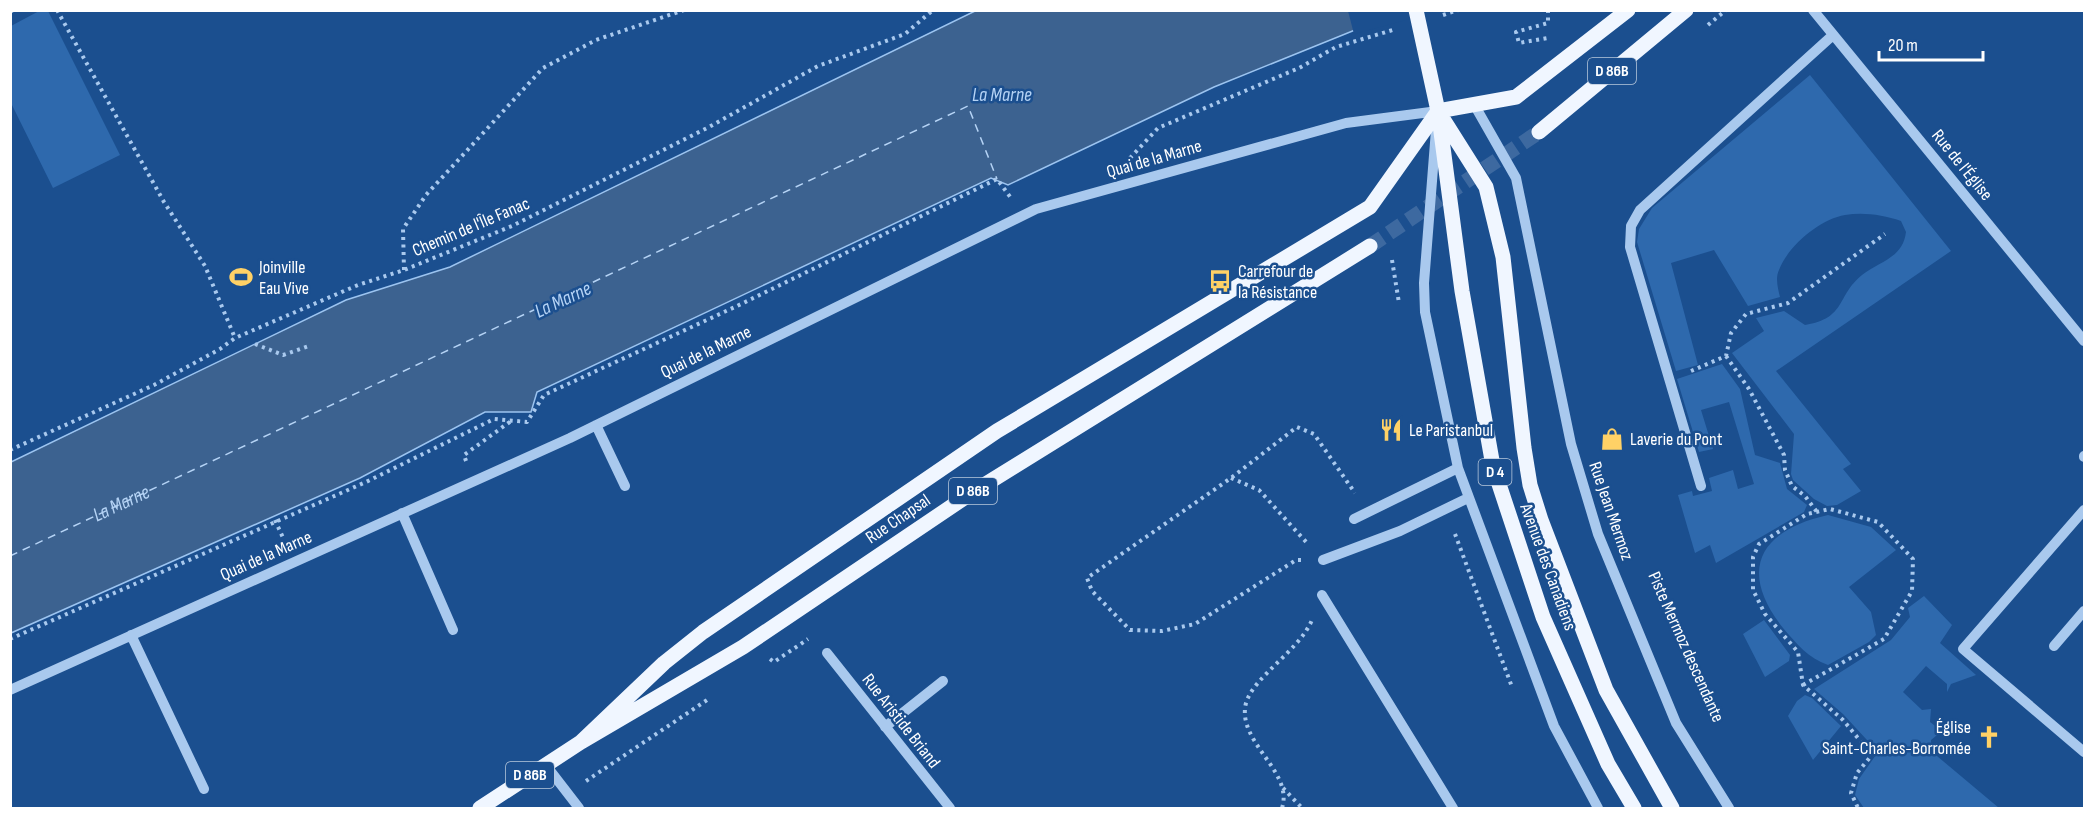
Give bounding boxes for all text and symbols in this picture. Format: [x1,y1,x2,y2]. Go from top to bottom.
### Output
scale bar [1879,24,1982,62]
text: 20 m [1888,35,1918,56]
road number: D 86B [1588,58,1636,84]
water label: La Marne [972,83,1032,107]
street label: Rue de l'Église [1927,125,1997,205]
street label: Quai de la Marne [1104,135,1204,183]
street label: Chemin de l'Île Fanac [409,193,533,261]
place label: Joinville Eau Vive [258,257,309,299]
place label: Carrefour de la Résistance [1238,261,1317,303]
sports icon: Joinville Eau Vive [228,264,254,290]
bus stop icon: Carrefour de la Résistance [1207,268,1233,294]
water label: La Marne [531,276,595,324]
street label: Quai de la Marne [657,321,755,383]
restaurant icon: Le Paristanbul [1378,417,1404,443]
place label: Le Paristanbul [1409,420,1493,441]
shop icon: Laverie du Pont [1599,426,1625,452]
place label: Laverie du Pont [1630,429,1723,450]
road number: D 4 [1478,459,1512,485]
street label: Rue Jean Mermoz [1584,459,1638,564]
road number: D 86B [949,478,997,504]
water label: La Marne [89,480,154,527]
street label: Rue Chapsal [862,490,934,548]
street label: Avenue des Canadiens [1515,500,1581,633]
street label: Quai de la Marne [217,526,315,586]
street label: Piste Mermoz descendante [1643,569,1729,725]
street label: Rue Aristide Briand [858,670,944,772]
place label: Église Saint-Charles-Borromée [1822,717,1971,759]
church icon: Église Saint-Charles-Borromée [1976,724,2002,750]
road number: D 86B [506,762,554,788]

